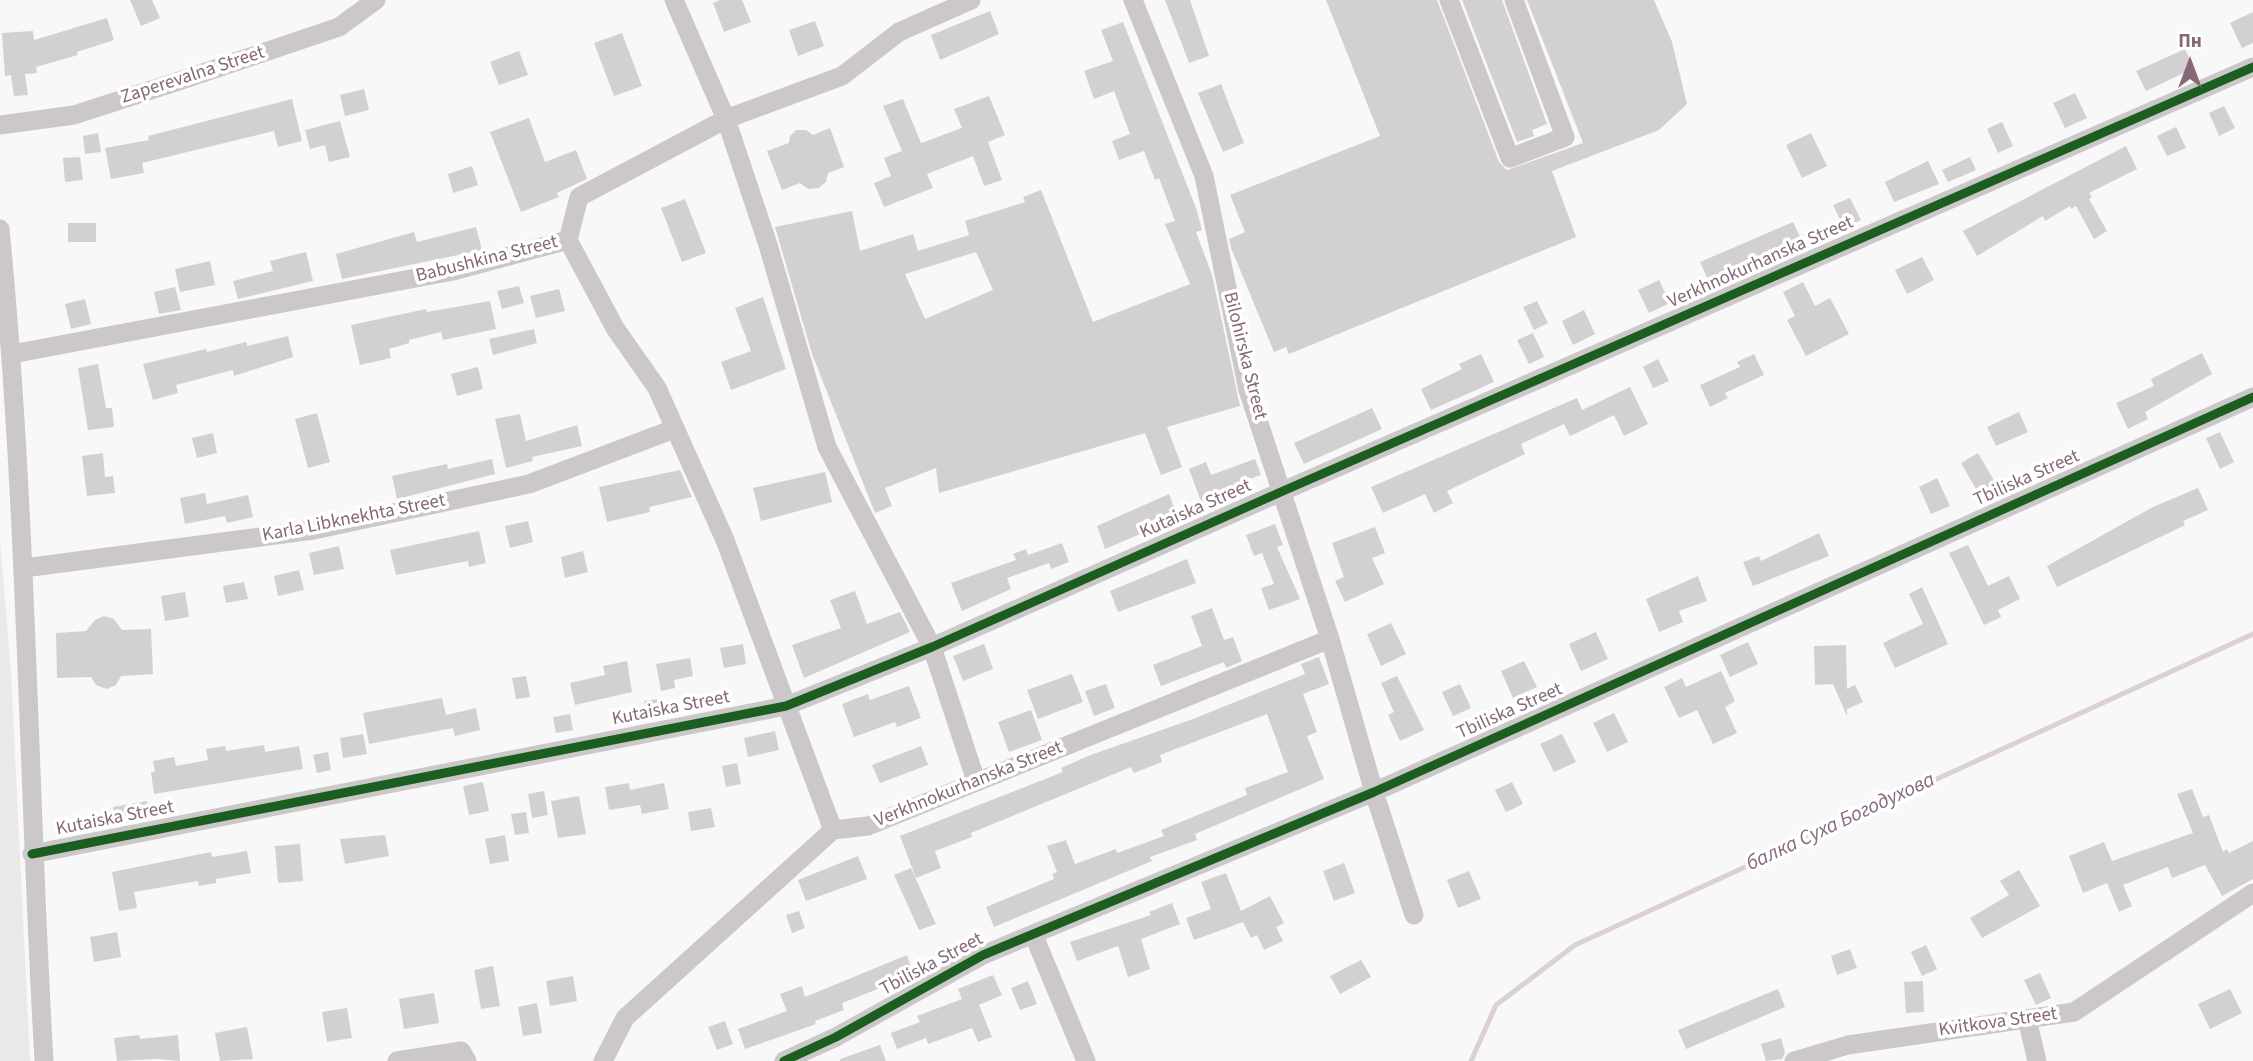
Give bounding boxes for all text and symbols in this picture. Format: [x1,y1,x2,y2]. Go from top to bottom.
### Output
north arrow [2155,28,2225,98]
text: Пн [2178,28,2202,55]
street label: Zaperevalna Street [118,42,268,110]
street label: Verkhnokurhanska Street [1665,212,1857,314]
street label: Babushkina Street [414,231,560,289]
street label: Bilohirska Street [1217,290,1271,422]
street label: Tbiliska Street [1971,446,2083,512]
street label: Kutaiska Street [1137,475,1255,545]
street label: Karla Libknekhta Street [261,490,447,548]
street label: Tbiliska Street [1454,679,1566,745]
street label: Kutaiska Street [610,686,732,732]
street label: Verkhnokurhanska Street [872,737,1066,833]
water label: балка Суха Богодухова [1743,768,1939,878]
street label: Kutaiska Street [54,796,176,842]
street label: Tbiliska Street [877,928,987,1002]
street label: Kvitkova Street [1937,1003,2059,1043]

